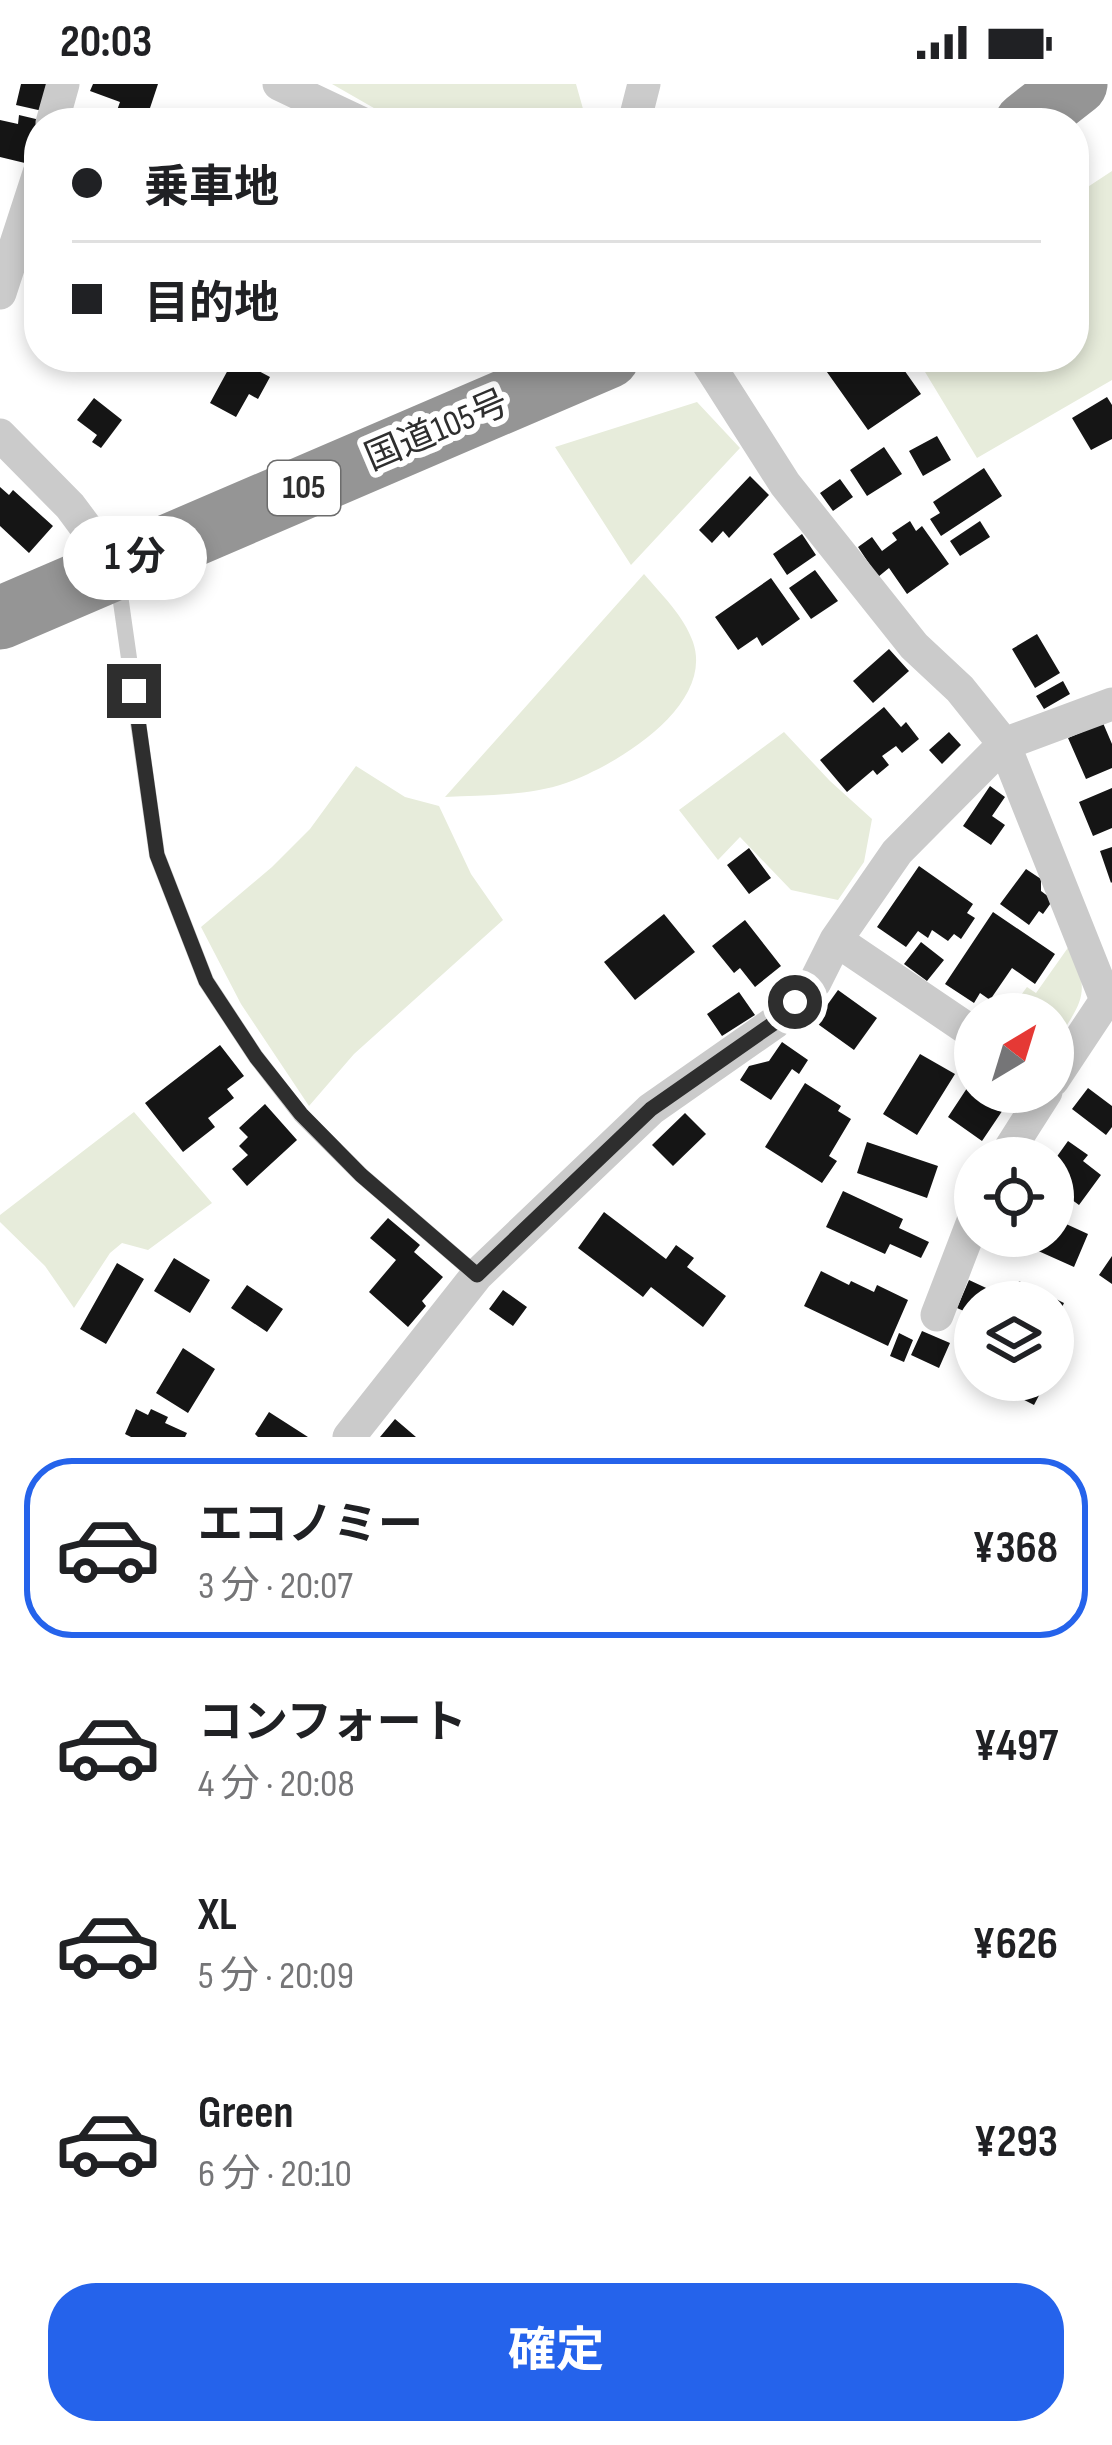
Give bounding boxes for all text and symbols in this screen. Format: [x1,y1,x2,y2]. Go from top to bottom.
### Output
text: 20:03 [60,15,152,70]
text: 乗車地 [144,161,279,216]
text: 目的地 [144,277,279,332]
street label: 国道105号 [359,382,515,480]
road number: 105 [268,461,340,515]
callout: 1 分 [62,517,206,601]
text: 1 分 [105,534,165,581]
route end [107,664,161,718]
route start [768,975,822,1029]
north arrow [954,993,1074,1113]
map controls [954,993,1074,1401]
button: locate [954,1137,1074,1257]
button: layers [954,1281,1074,1401]
icon: car [54,1494,162,1602]
text: エコノミー [198,1498,423,1553]
text: ¥368 [972,1521,1058,1576]
text: 3 分 · 20:07 [198,1563,353,1610]
icon: car [54,1692,162,1800]
text: コンフォート [198,1696,467,1751]
text: ¥497 [974,1719,1058,1774]
text: 4 分 · 20:08 [198,1761,354,1808]
text: XL [198,1888,237,1943]
icon: car [54,1890,162,1998]
text: ¥626 [973,1917,1058,1972]
text: 5 分 · 20:09 [198,1953,354,2000]
text: Green [198,2086,294,2141]
icon: car [54,2088,162,2196]
text: ¥293 [974,2115,1058,2170]
text: 6 分 · 20:10 [198,2151,352,2198]
button: 確定 [48,2283,1064,2421]

